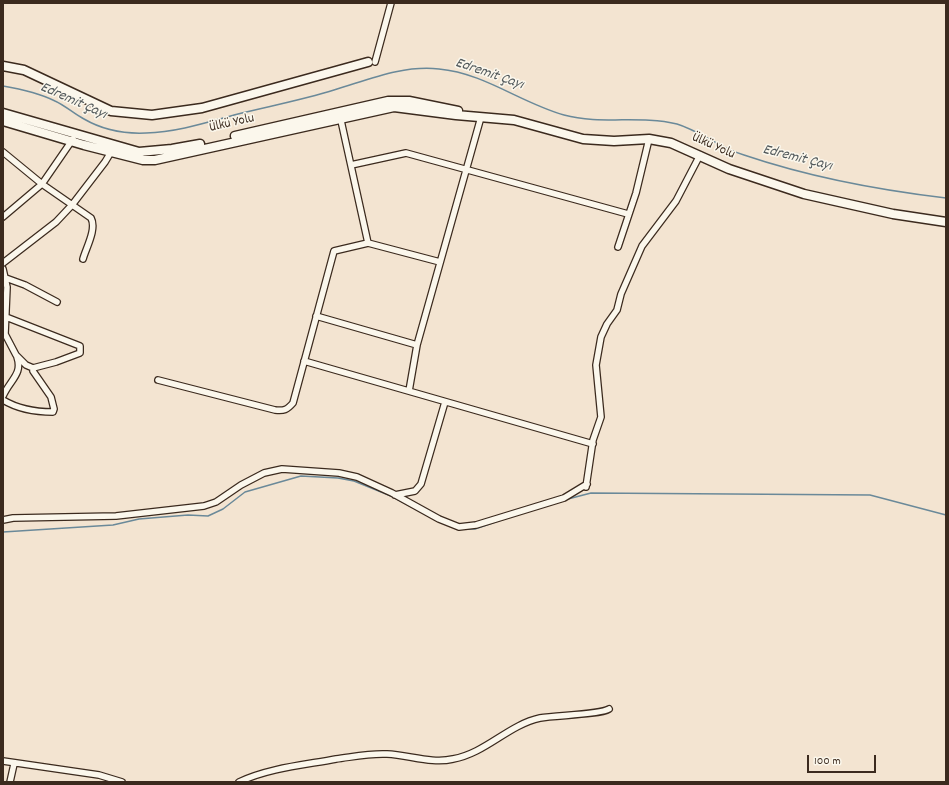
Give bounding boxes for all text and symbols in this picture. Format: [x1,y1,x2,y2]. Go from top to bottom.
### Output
water label: Edremit Çayı [453,55,525,95]
water label: Edremit Çayı [37,79,109,125]
street label: Ülkü Yolu [208,111,256,137]
street label: Ülkü Yolu [689,130,737,164]
water label: Edremit Çayı [760,142,834,176]
scale bar [809,747,878,773]
text: 100 m [814,753,841,770]

